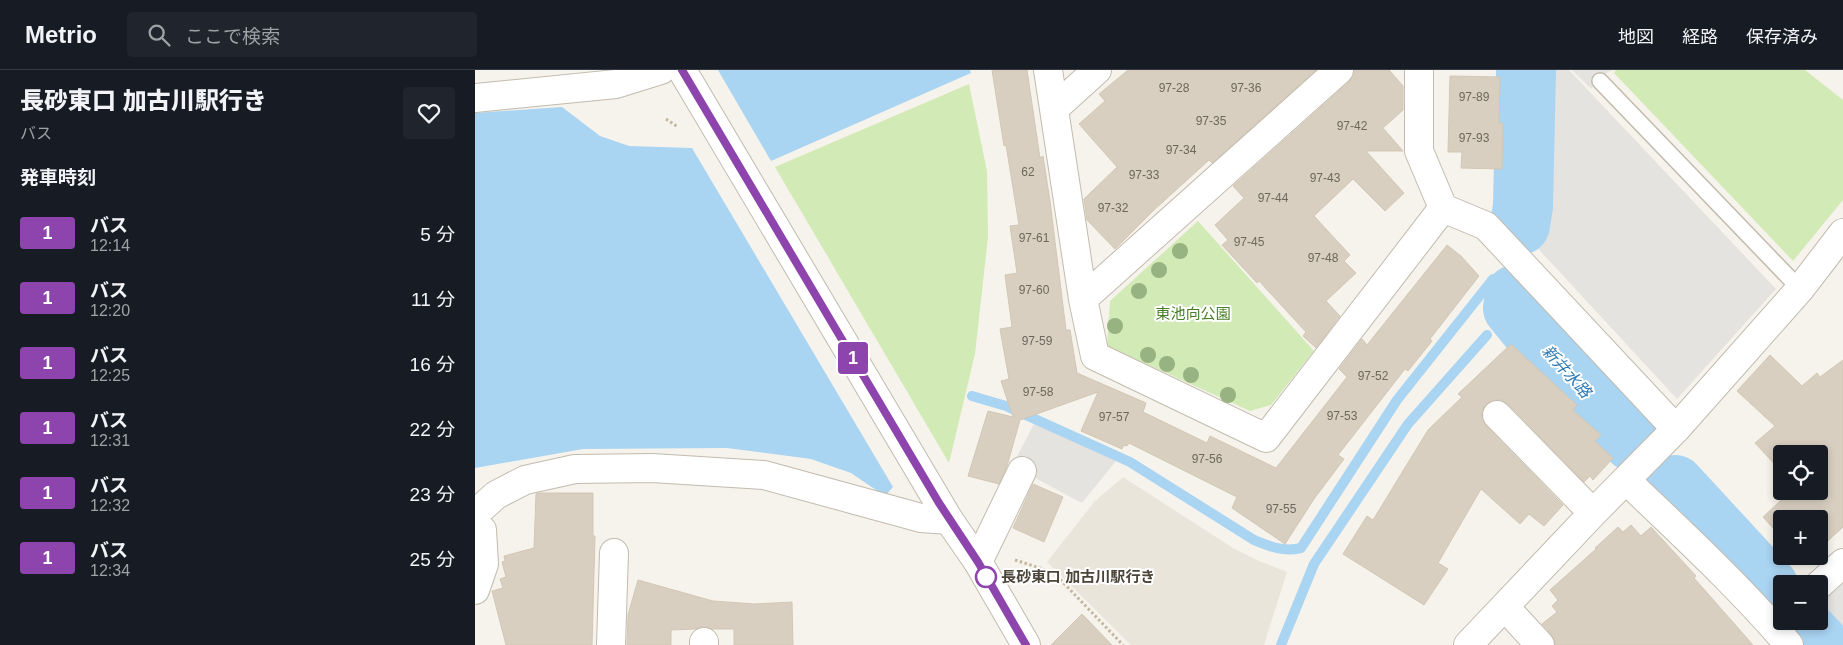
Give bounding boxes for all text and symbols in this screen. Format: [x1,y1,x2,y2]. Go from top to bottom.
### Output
search box [127,12,477,57]
text: Metrio [25,21,97,48]
icon: search [145,21,173,49]
text: ここで検索 [185,26,280,47]
text: 地図 [1618,27,1654,47]
text: 経路 [1682,27,1718,47]
text: 保存済み [1746,27,1818,47]
house number: 97-28 [1159,81,1190,95]
house number: 97-36 [1231,81,1262,95]
text: 長砂東口 加古川駅行き [20,87,267,114]
button: heart [403,87,455,139]
house number: 97-89 [1459,90,1490,104]
house number: 97-35 [1196,114,1227,128]
house number: 97-42 [1337,119,1368,133]
text: バス [20,125,52,142]
house number: 97-93 [1459,131,1490,145]
house number: 97-34 [1166,143,1197,157]
house number: 62 [1021,165,1035,179]
text: 発車時刻 [20,167,96,188]
house number: 97-33 [1129,168,1160,182]
house number: 97-43 [1310,171,1341,185]
house number: 97-44 [1258,191,1289,205]
house number: 97-32 [1098,201,1129,215]
text: バス [90,215,128,236]
text: 1 [42,223,53,243]
text: 5 分 [420,224,455,245]
house number: 97-61 [1019,231,1050,245]
house number: 97-45 [1234,235,1265,249]
text: 12:14 [90,237,130,254]
house number: 97-48 [1308,251,1339,265]
text: バス [90,280,128,301]
house number: 97-60 [1019,283,1050,297]
text: 1 [42,288,53,308]
text: 11 分 [411,289,455,310]
text: 12:20 [90,302,130,319]
park label: 東池向公園 [1155,305,1231,322]
house number: 97-59 [1022,334,1053,348]
line badge: 1 [837,342,869,374]
water label: 新井水路 [1539,342,1596,402]
text: バス [90,345,128,366]
text: 1 [848,348,858,368]
text: 1 [42,353,53,373]
text: 16 分 [410,354,455,375]
text: 12:25 [90,367,130,384]
house number: 97-52 [1358,369,1389,383]
house number: 97-58 [1023,385,1054,399]
house number: 97-53 [1327,409,1358,423]
text: バス [90,410,128,431]
house number: 97-57 [1099,410,1130,424]
text: 1 [42,418,53,438]
text: 22 分 [410,419,455,440]
text: 12:31 [90,432,130,449]
map controls [1773,445,1828,630]
button: locate [1773,445,1828,500]
house number: 97-56 [1192,452,1223,466]
text: バス [90,475,128,496]
text: 1 [42,483,53,503]
text: 23 分 [410,484,455,505]
text: 12:32 [90,497,130,514]
house number: 97-55 [1266,502,1297,516]
button: + [1773,510,1828,565]
text: バス [90,540,128,561]
text: 1 [42,548,53,568]
text: 25 分 [410,549,455,570]
text: 12:34 [90,562,130,579]
marker: 長砂東口 加古川駅行き [975,566,997,588]
place label: 長砂東口 加古川駅行き [1001,568,1155,585]
button: − [1773,575,1828,630]

